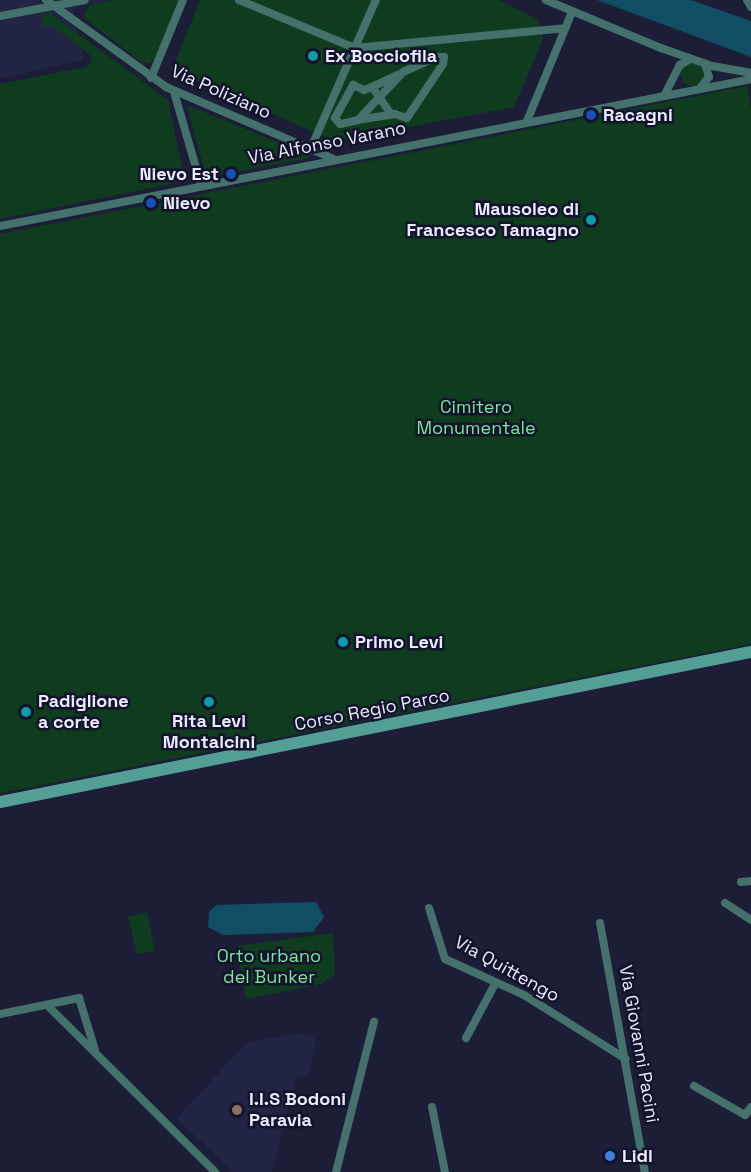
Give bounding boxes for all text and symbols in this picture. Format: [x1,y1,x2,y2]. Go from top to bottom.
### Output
place label: Ex Bocciofila [325,45,437,67]
marker: Ex Bocciofila [306,49,320,63]
street label: Via Poliziano [168,60,274,124]
place label: Racagni [603,104,673,126]
marker: Racagni [584,108,598,122]
street label: Via Alfonso Varano [246,117,408,169]
place label: Nievo Est [139,163,219,185]
marker: Nievo Est [224,167,238,181]
place label: Nievo [163,192,211,214]
marker: Nievo [144,196,158,210]
place label: Mausoleo di Francesco Tamagno [406,199,579,242]
marker: Mausoleo di Francesco Tamagno [584,213,598,227]
park label: Cimitero Monumentale [416,397,536,440]
place label: Primo Levi [355,631,443,653]
marker: Primo Levi [336,635,350,649]
street label: Corso Regio Parco [293,684,451,736]
place label: Padiglione a corte [38,691,129,734]
marker: Rita Levi Montalcini [202,695,216,709]
marker: Padiglione a corte [19,705,33,719]
place label: Rita Levi Montalcini [163,711,255,754]
street label: Via Quittengo [451,931,563,1007]
park label: Orto urbano del Bunker [217,946,321,988]
street label: Via Giovanni Pacini [614,963,664,1125]
place label: I.I.S Bodoni Paravia [249,1089,346,1132]
marker: I.I.S Bodoni Paravia [230,1103,244,1117]
place label: Lidl [622,1145,653,1167]
marker: Lidl [603,1149,617,1163]

